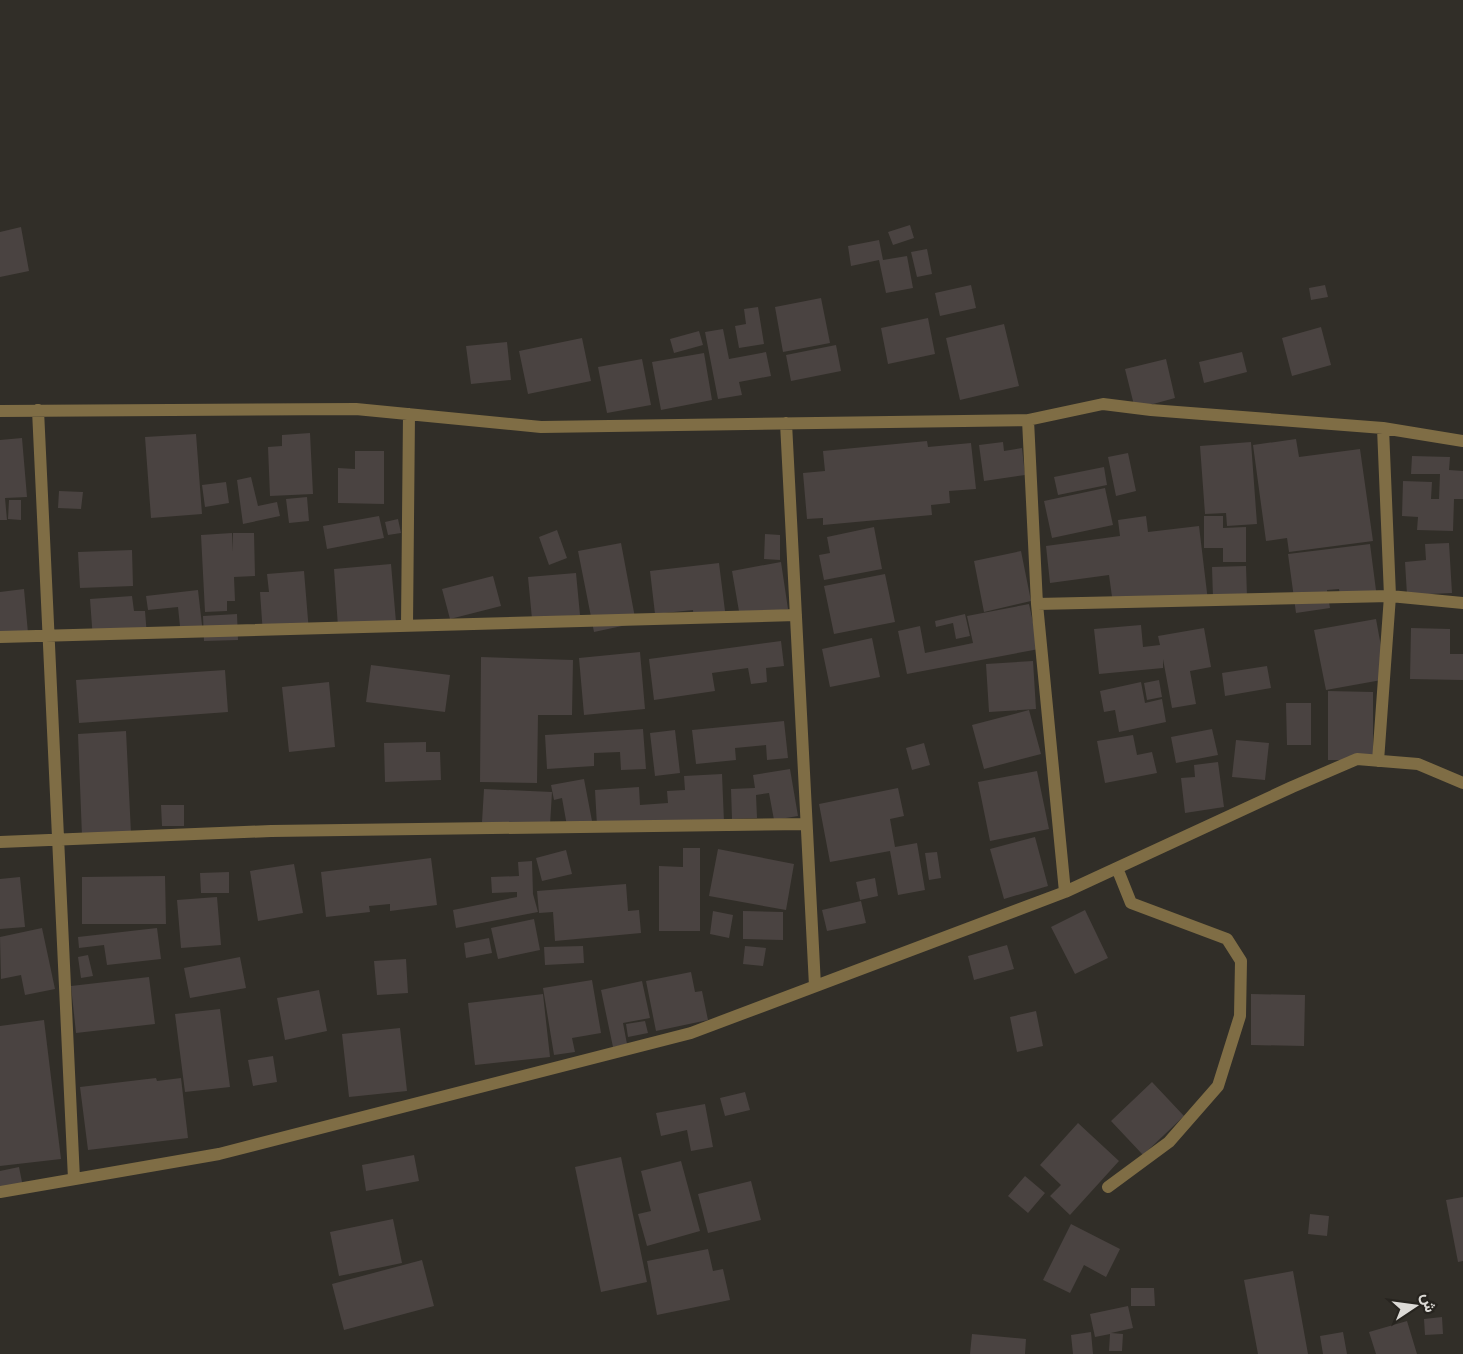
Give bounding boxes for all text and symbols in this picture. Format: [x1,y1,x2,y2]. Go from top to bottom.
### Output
north arrow [1385,1276,1445,1336]
text: ش [1418,1291,1441,1314]

